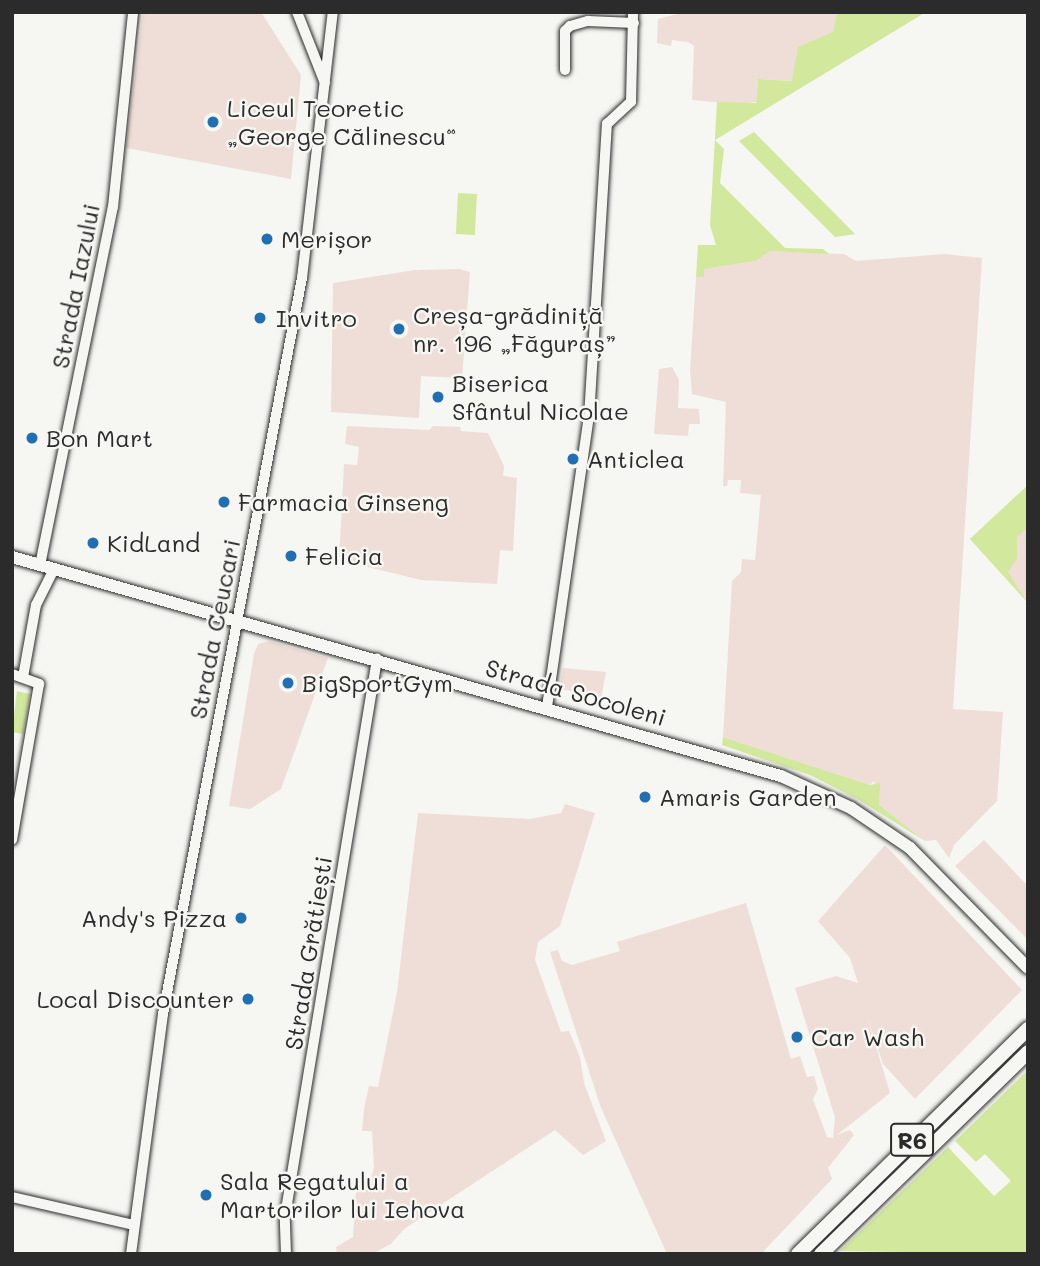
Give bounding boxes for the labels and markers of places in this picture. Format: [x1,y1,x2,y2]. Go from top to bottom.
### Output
place label: Liceul Teoretic „George Călinescu“ [227,94,457,150]
marker: Liceul Teoretic „George Călinescu“ [205,114,221,130]
place label: Merișor [281,225,372,253]
marker: Merișor [259,231,275,247]
place label: Creșa-grădiniță nr. 196 „Făguraș” [413,301,616,357]
place label: Invitro [276,304,357,332]
marker: Invitro [250,308,270,328]
marker: Creșa-grădiniță nr. 196 „Făguraș” [391,321,407,337]
place label: Biserica Sfântul Nicolae [452,369,629,425]
marker: Biserica Sfântul Nicolae [430,389,446,405]
place label: Bon Mart [46,424,153,452]
marker: Bon Mart [24,430,40,446]
place label: Anticlea [587,445,685,473]
marker: Anticlea [565,451,581,467]
place label: Farmacia Ginseng [238,488,449,516]
marker: Farmacia Ginseng [216,494,232,510]
place label: KidLand [107,529,200,557]
marker: KidLand [85,535,101,551]
place label: Felicia [305,542,383,570]
marker: Felicia [283,548,299,564]
place label: BigSportGym [302,669,453,697]
marker: BigSportGym [280,675,296,691]
place label: Amaris Garden [659,783,837,811]
marker: Amaris Garden [637,789,653,805]
place label: Andy's Pizza [81,904,227,932]
marker: Andy's Pizza [233,910,249,926]
place label: Local Discounter [37,985,234,1013]
marker: Local Discounter [240,991,256,1007]
place label: Car Wash [811,1023,924,1051]
marker: Car Wash [789,1029,805,1045]
place label: Sala Regatului a Martorilor lui Iehova [220,1167,465,1223]
marker: Sala Regatului a Martorilor lui Iehova [198,1187,214,1203]

